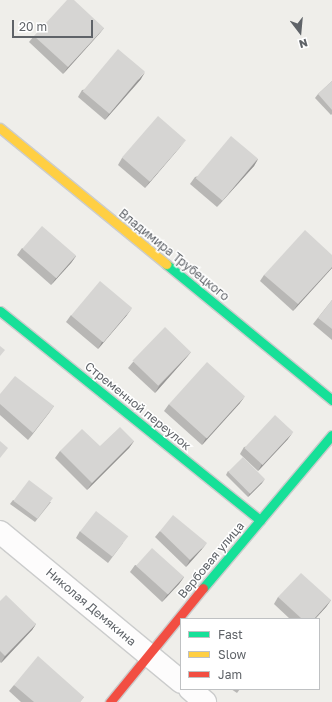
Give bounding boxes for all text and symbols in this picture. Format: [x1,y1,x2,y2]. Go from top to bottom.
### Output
scale bar [14,12,95,38]
north arrow [280,12,320,52]
text: 20 m [19,19,47,34]
text: N [298,37,309,51]
street label: Владимира Трубецкого [116,206,232,304]
street label: Стременной переулок [82,359,194,453]
street label: Вербовая улица [175,519,247,601]
street label: Николая Демякина [43,565,139,649]
legend [180,618,320,690]
text: Fast [218,627,243,642]
text: Slow [218,647,246,662]
text: Jam [218,667,242,682]

